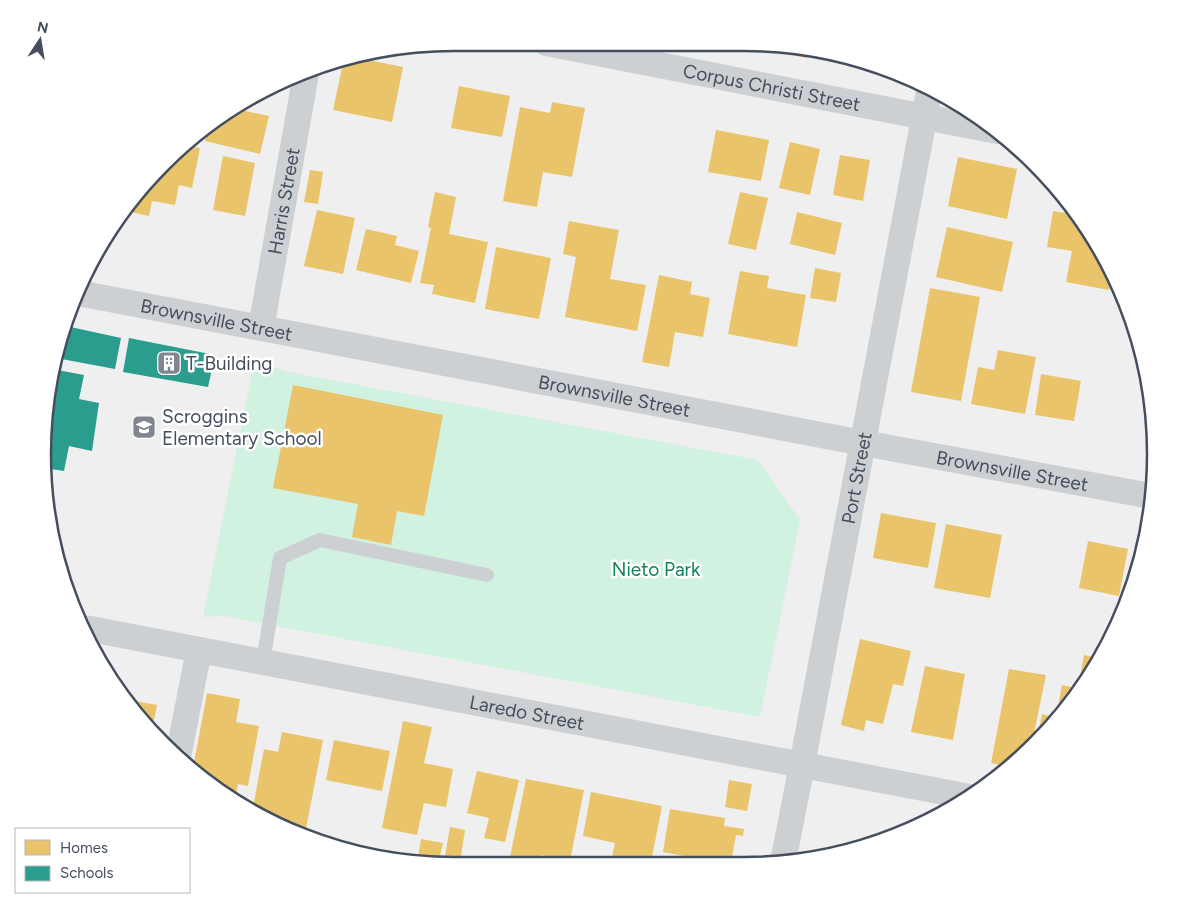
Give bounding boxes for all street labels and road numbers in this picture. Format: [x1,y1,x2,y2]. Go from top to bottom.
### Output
street label: Corpus Christi Street [681,59,862,116]
street label: Harris Street [263,146,304,256]
street label: Brownsville Street [139,294,294,345]
street label: Brownsville Street [536,370,692,421]
street label: Port Street [836,430,876,526]
street label: Brownsville Street [934,445,1090,496]
street label: Laredo Street [468,690,586,735]

